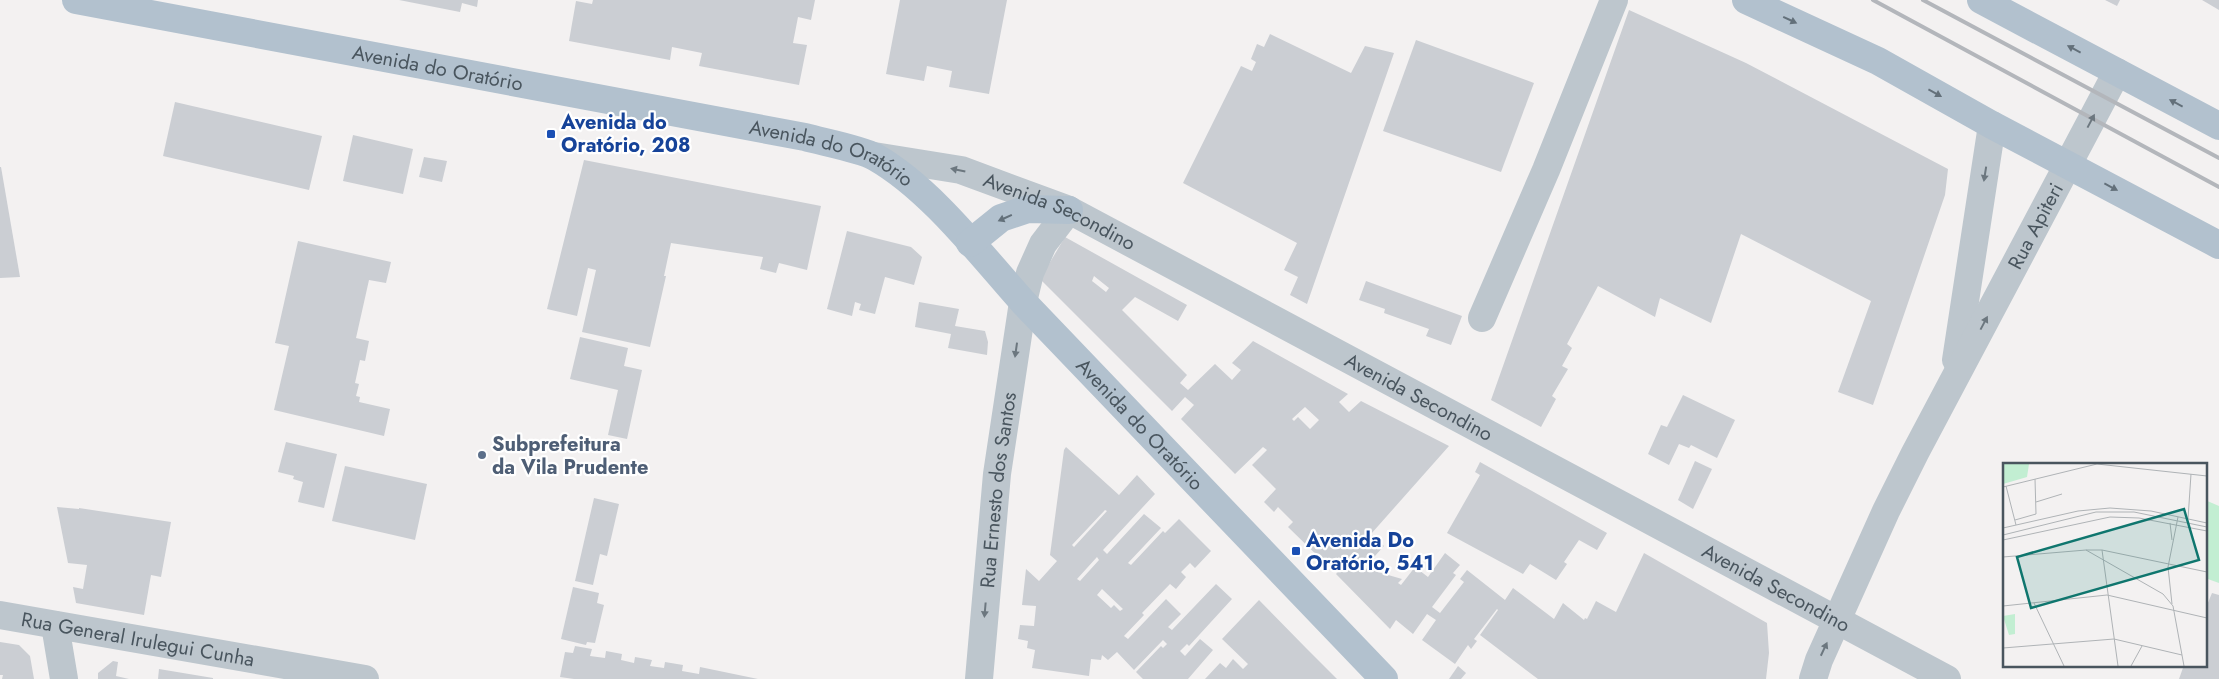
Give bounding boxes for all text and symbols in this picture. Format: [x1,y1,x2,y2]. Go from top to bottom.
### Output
one-way arrow [1783,17,1797,25]
street label: Avenida do Oratório [350,38,525,98]
one-way arrow [2067,45,2081,53]
one-way arrow [1928,89,1942,98]
one-way arrow [2169,99,2183,107]
place label: Avenida do Oratório, 208 [560,108,691,160]
street label: Avenida do Oratório [747,112,920,194]
one-way arrow [2087,114,2095,128]
marker: Avenida do Oratório, 208 [545,128,557,140]
street label: Avenida Secondino [979,165,1141,258]
one-way arrow [950,166,965,174]
one-way arrow [1980,166,1988,182]
street label: Rua Apiteri [2000,178,2070,275]
one-way arrow [2104,183,2118,191]
one-way arrow [998,214,1012,222]
one-way arrow [1980,315,1988,330]
one-way arrow [1011,343,1019,359]
street label: Avenida Secondino [1340,345,1498,448]
street label: Avenida do Oratório [1070,352,1210,497]
street label: Rua Ernesto dos Santos [973,390,1024,589]
place label: Subprefeitura da Vila Prudente [492,430,648,482]
marker: Subprefeitura da Vila Prudente [476,449,488,461]
inset map [2003,463,2206,666]
place label: Avenida Do Oratório, 541 [1305,526,1434,578]
street label: Avenida Secondino [1697,536,1855,639]
marker: Avenida Do Oratório, 541 [1290,545,1302,557]
one-way arrow [981,602,989,618]
street label: Rua General Irulegui Cunha [19,604,257,674]
one-way arrow [1820,642,1829,657]

